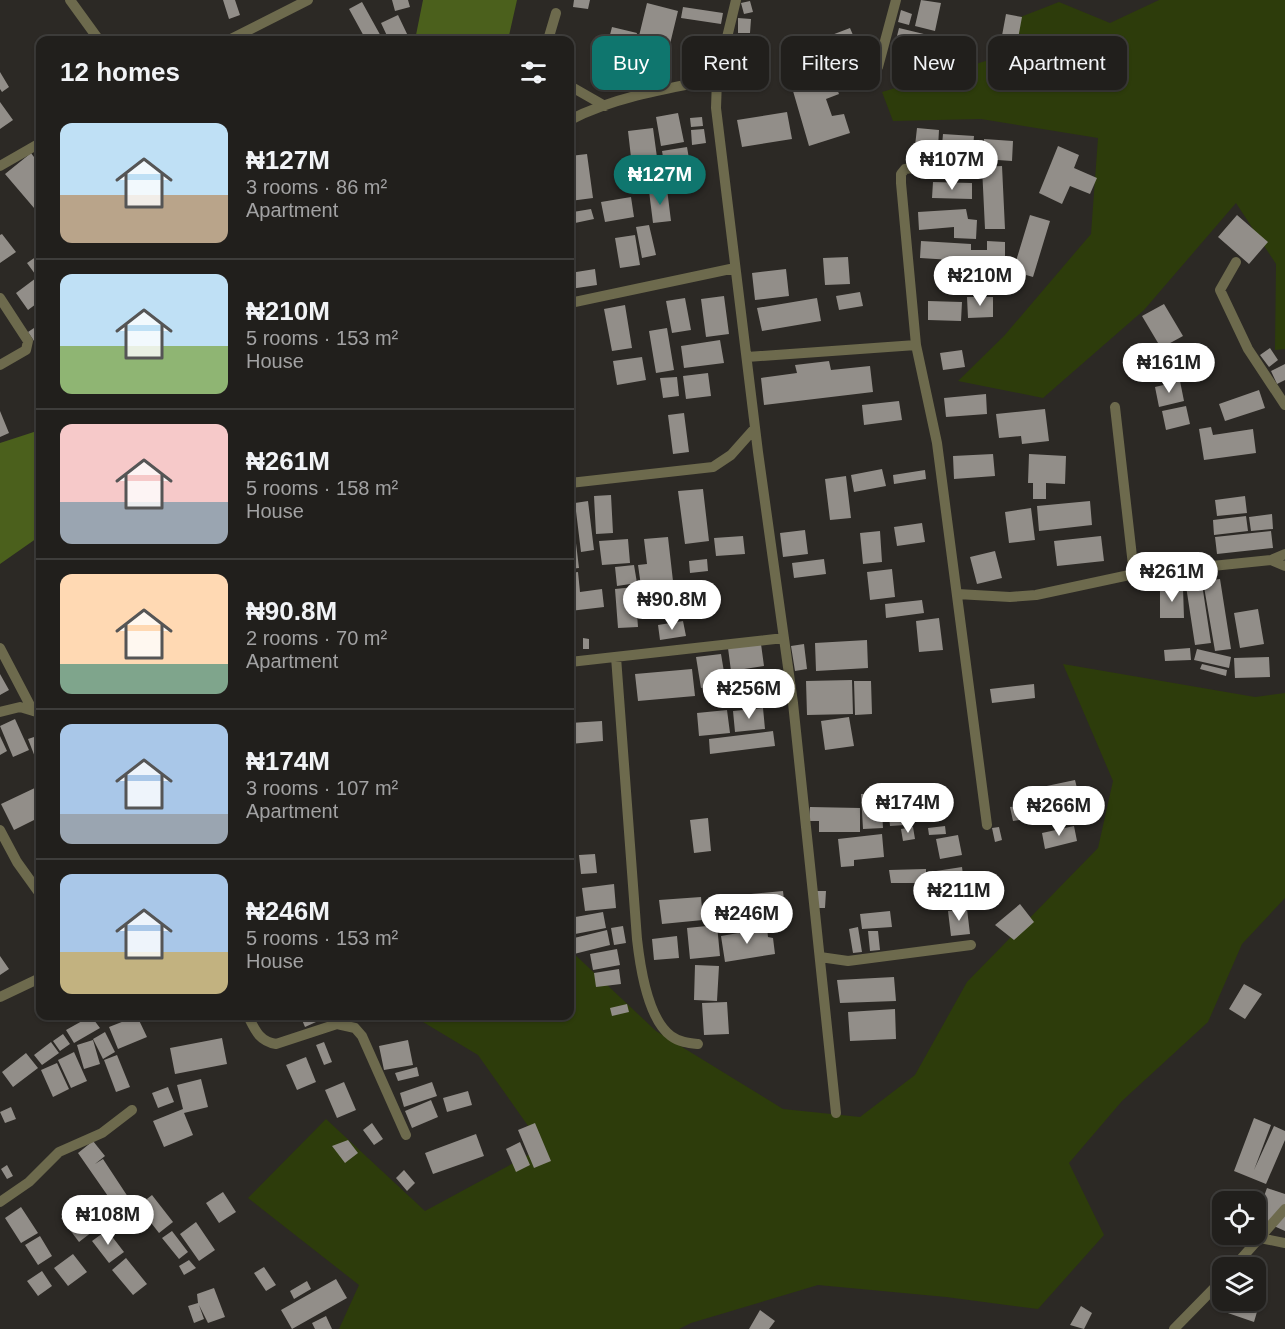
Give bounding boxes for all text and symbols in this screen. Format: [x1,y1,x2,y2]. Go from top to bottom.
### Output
chip: Buy [592,36,670,90]
chip: Rent [682,36,769,90]
chip: Filters [781,36,880,90]
chip: New [892,36,976,90]
chip: Apartment [988,36,1127,90]
icon: filters [517,56,550,89]
text: 12 homes [60,57,180,87]
pin: ₦107M [910,140,994,191]
text: ₦127M [246,145,330,175]
icon: home [108,147,180,219]
text: ₦107M [920,148,984,170]
pin: ₦127M [618,155,702,206]
text: ₦127M [628,163,692,185]
text: 3 rooms · 86 m² [246,176,387,198]
text: Apartment [246,199,338,221]
pin: ₦210M [938,256,1022,307]
text: ₦210M [948,264,1012,286]
text: ₦210M [246,296,330,326]
icon: home [108,298,180,370]
text: 5 rooms · 153 m² [246,327,398,349]
pin: ₦161M [1127,343,1211,394]
text: House [246,350,304,372]
text: ₦161M [1137,351,1201,373]
text: ₦261M [246,446,330,476]
icon: home [108,448,180,520]
text: 5 rooms · 158 m² [246,477,398,499]
text: House [246,500,304,522]
pin: ₦261M [1130,552,1214,603]
text: ₦261M [1140,560,1204,582]
pin: ₦90.8M [623,580,721,631]
text: ₦90.8M [637,588,707,610]
text: ₦90.8M [246,596,337,626]
icon: home [108,598,180,670]
text: 2 rooms · 70 m² [246,627,387,649]
text: Apartment [246,650,338,672]
pin: ₦256M [707,669,791,720]
text: ₦256M [717,677,781,699]
text: ₦174M [246,746,330,776]
icon: home [108,748,180,820]
text: 3 rooms · 107 m² [246,777,398,799]
pin: ₦174M [866,783,950,834]
pin: ₦266M [1017,786,1101,837]
text: ₦174M [876,791,940,813]
text: ₦266M [1027,794,1091,816]
text: Apartment [246,800,338,822]
pin: ₦211M [917,871,1001,922]
text: ₦211M [927,879,991,901]
pin: ₦246M [705,894,789,945]
text: ₦246M [246,896,330,926]
icon: home [108,898,180,970]
text: ₦246M [715,902,779,924]
text: 5 rooms · 153 m² [246,927,398,949]
text: House [246,950,304,972]
map controls [1212,1191,1266,1311]
button: locate [1212,1191,1266,1245]
pin: ₦108M [66,1195,150,1246]
text: ₦108M [76,1203,140,1225]
button: layers [1212,1257,1266,1311]

